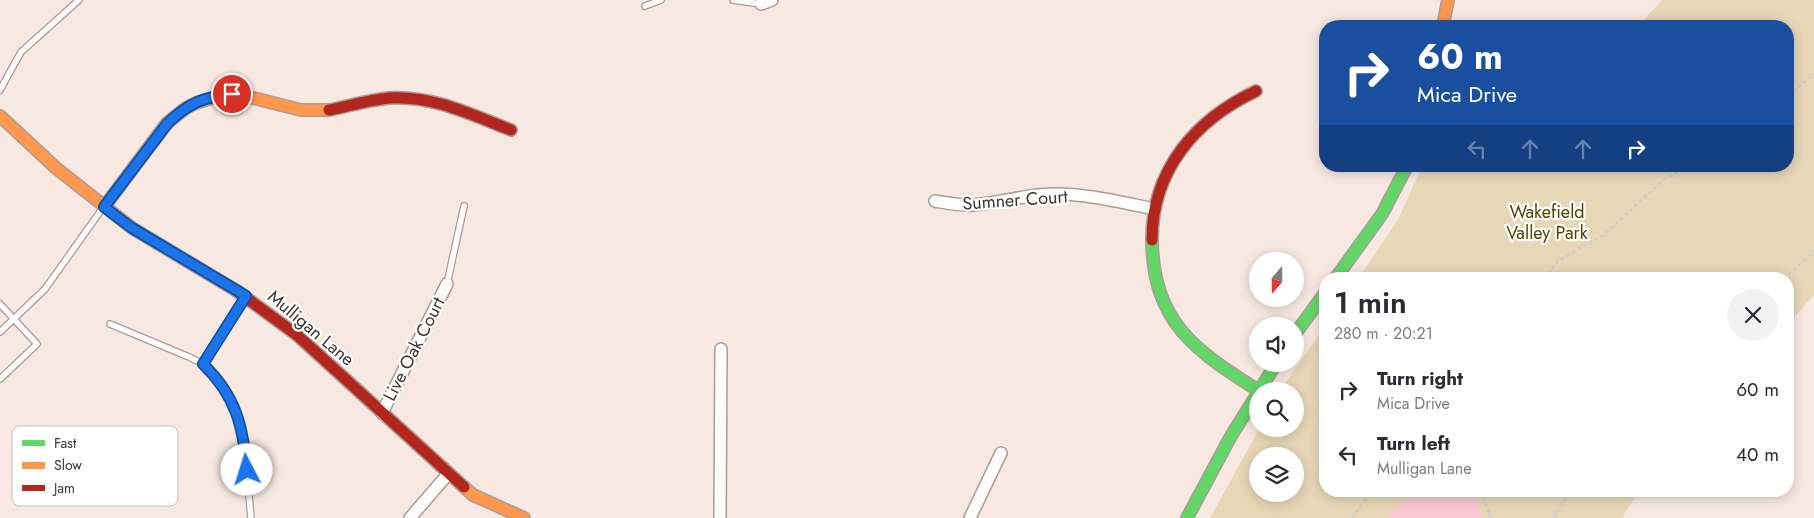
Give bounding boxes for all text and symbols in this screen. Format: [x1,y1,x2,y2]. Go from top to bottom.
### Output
text: 60 m [1417,32,1503,82]
icon: right [1334,40,1399,105]
pin [211,73,253,115]
text: Mica Drive [1417,78,1517,110]
icon: arrive [218,80,246,108]
icon: left [1463,135,1491,163]
icon: ahead [1516,135,1544,163]
icon: ahead [1569,135,1597,163]
icon: right [1622,135,1650,163]
street label: Sumner Court [961,183,1069,217]
park label: Wakefield Valley Park [1506,199,1588,246]
north arrow [1249,252,1304,308]
map controls [1249,252,1304,502]
text: 1 min [1334,281,1407,324]
street label: Mulligan Lane [262,284,360,372]
button: close [1727,289,1779,341]
street label: Live Oak Court [377,292,452,405]
button: sound [1249,317,1304,372]
text: 280 m · 20:21 [1334,322,1433,345]
text: Turn right [1377,365,1463,392]
icon: right [1334,376,1362,404]
text: 60 m [1736,376,1779,403]
button: search [1249,382,1304,437]
text: Mica Drive [1377,392,1450,415]
legend [12,426,178,506]
text: Turn left [1377,430,1450,457]
text: Fast [54,433,77,453]
icon: left [1334,441,1362,469]
text: 40 m [1736,441,1779,468]
position arrow [220,443,272,495]
button: layers [1249,447,1304,502]
text: Slow [54,455,82,475]
text: Mulligan Lane [1377,457,1471,480]
text: Jam [52,478,75,498]

